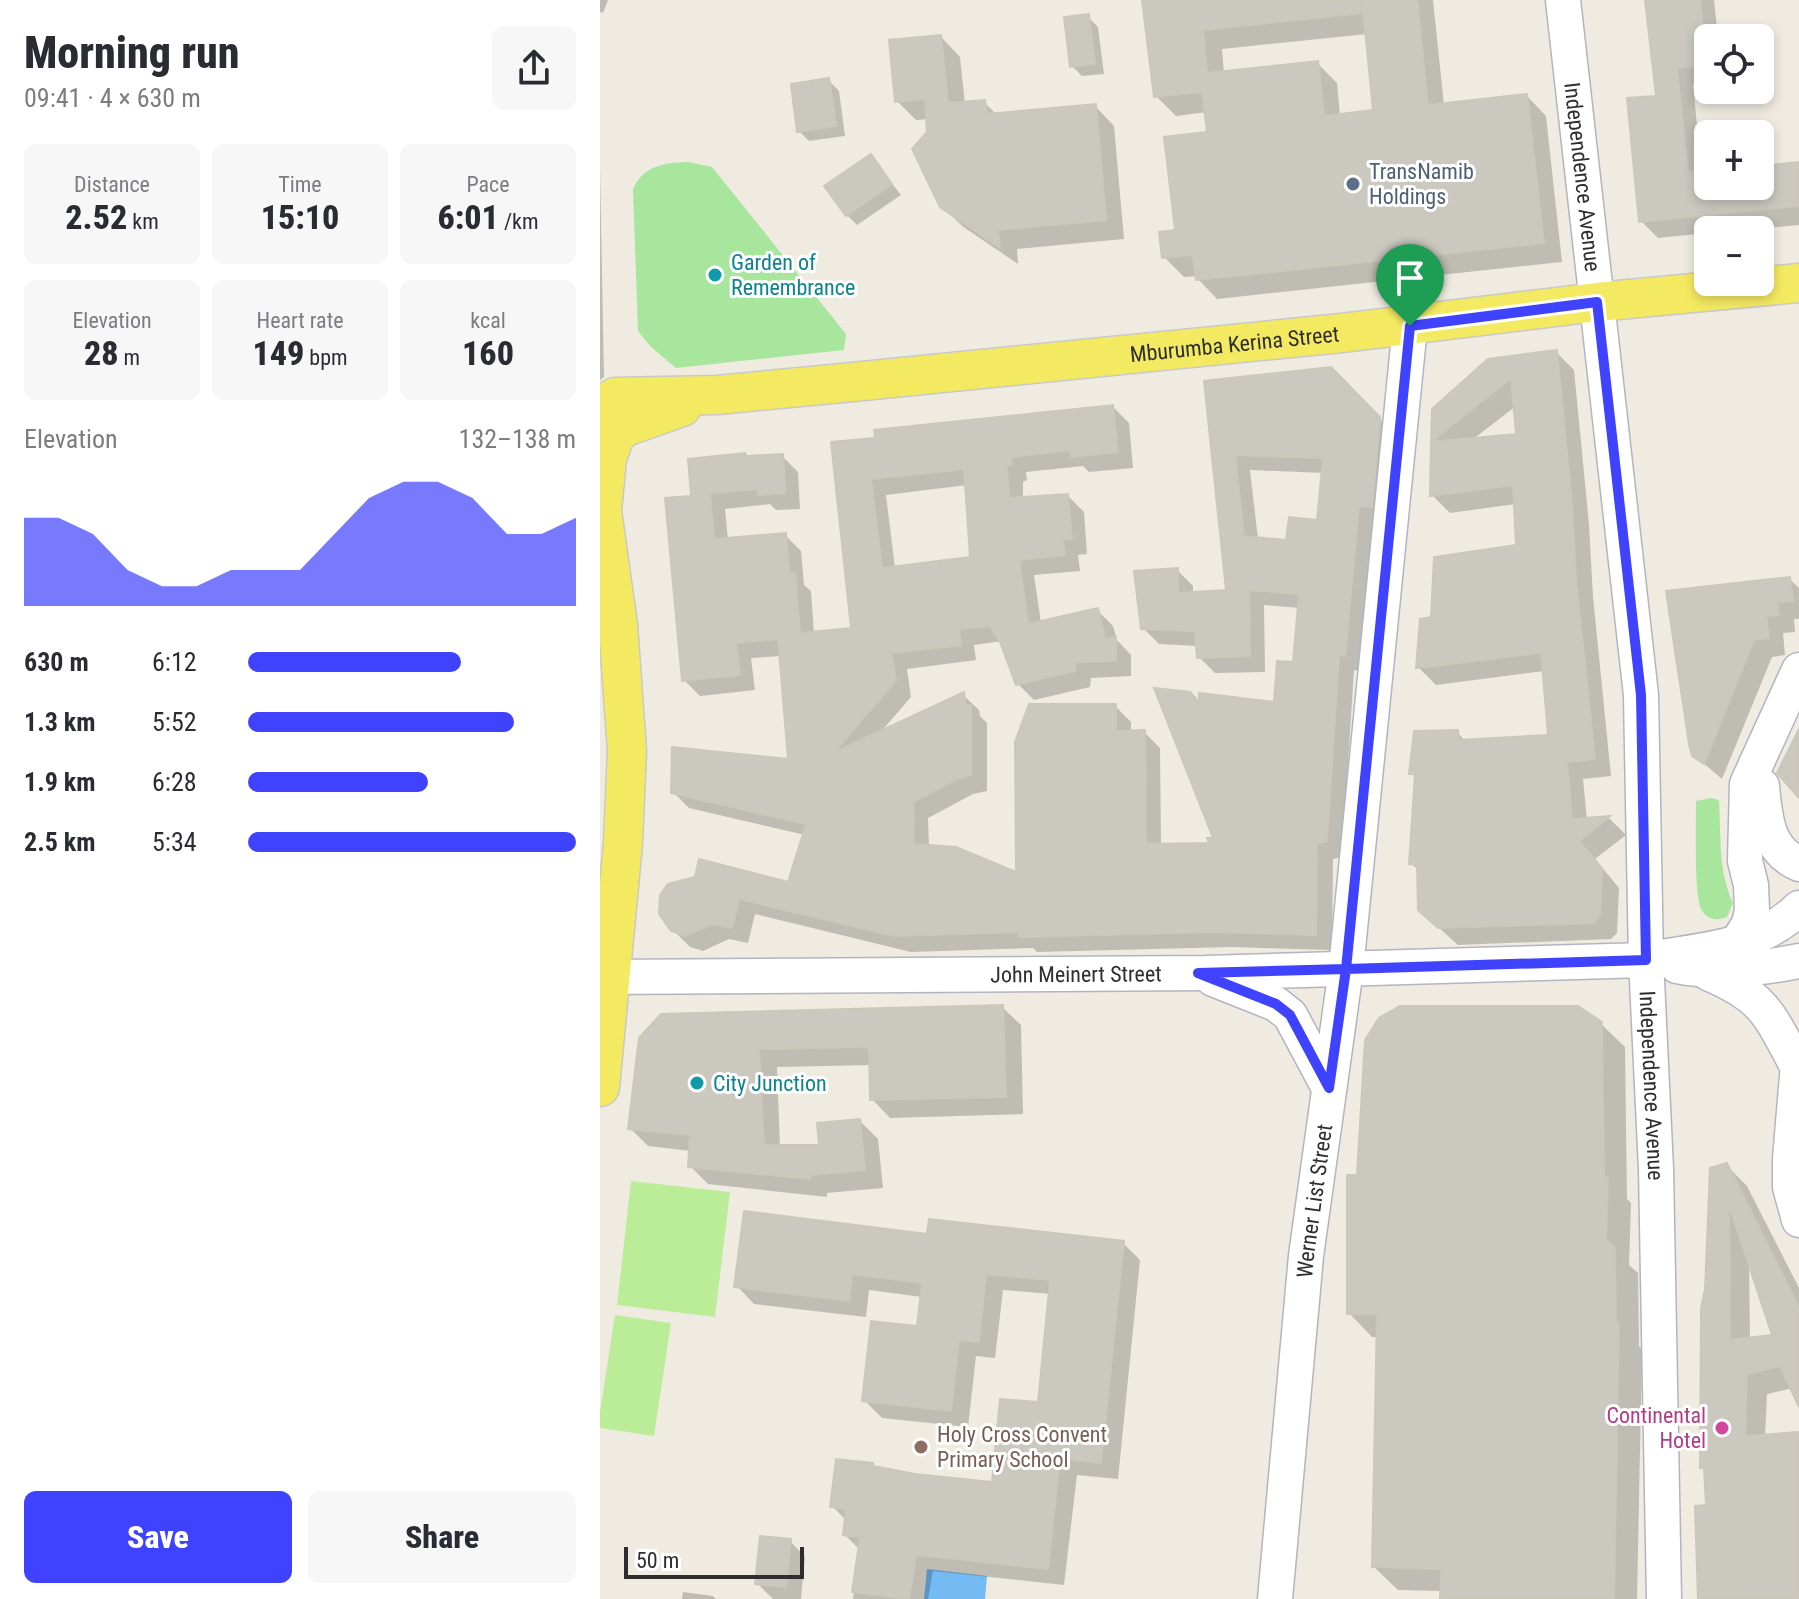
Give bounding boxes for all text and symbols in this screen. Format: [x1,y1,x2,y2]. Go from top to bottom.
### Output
map controls [1694,24,1774,296]
button: locate [1694,24,1774,104]
button: share [492,26,576,110]
text: Morning run [24,27,240,79]
street label: Independence Avenue [1559,81,1605,273]
text: 09:41 · 4 × 630 m [24,83,201,113]
button: + [1694,120,1774,200]
place label: TransNamib Holdings [1369,159,1474,209]
text: Distance [74,172,150,197]
text: Time [278,172,322,197]
text: Pace [466,172,510,197]
marker: TransNamib Holdings [1344,175,1362,193]
text: 2.52 [65,197,127,237]
text: 15:10 [261,197,339,237]
text: 6:01 [437,197,499,237]
text: km [127,209,159,234]
text: /km [499,209,539,234]
button: − [1694,216,1774,296]
pin [1376,244,1444,326]
place label: Garden of Remembrance [731,250,855,300]
icon: arrive [1388,256,1432,300]
marker: Garden of Remembrance [706,266,724,284]
text: Elevation [72,308,152,333]
text: Heart rate [257,308,343,333]
text: kcal [470,308,506,333]
street label: Mburumba Kerina Street [1129,321,1340,367]
text: 28 [84,333,118,373]
text: 149 [252,333,304,373]
text: 160 [462,333,514,373]
text: m [118,345,140,370]
text: bpm [304,345,348,370]
text: Elevation [24,424,118,454]
text: 132–138 m [459,424,576,454]
text: 630 m [24,647,89,677]
text: 6:12 [152,647,197,677]
text: 1.3 km [24,707,96,737]
text: 5:52 [152,707,197,737]
text: 1.9 km [24,767,96,797]
text: 6:28 [152,767,197,797]
text: 2.5 km [24,827,96,857]
text: 5:34 [152,827,197,857]
street label: John Meinert Street [990,961,1162,987]
street label: Independence Avenue [1634,990,1668,1181]
place label: City Junction [713,1071,827,1096]
marker: City Junction [688,1074,706,1092]
street label: Werner List Street [1292,1123,1337,1279]
place label: Continental Hotel [1607,1403,1706,1453]
marker: Continental Hotel [1713,1419,1731,1437]
place label: Holy Cross Convent Primary School [937,1422,1107,1472]
marker: Holy Cross Convent Primary School [912,1438,930,1456]
button: Save [24,1491,292,1583]
button: Share [308,1491,576,1583]
scale bar [624,1543,804,1579]
text: 50 m [636,1548,679,1573]

